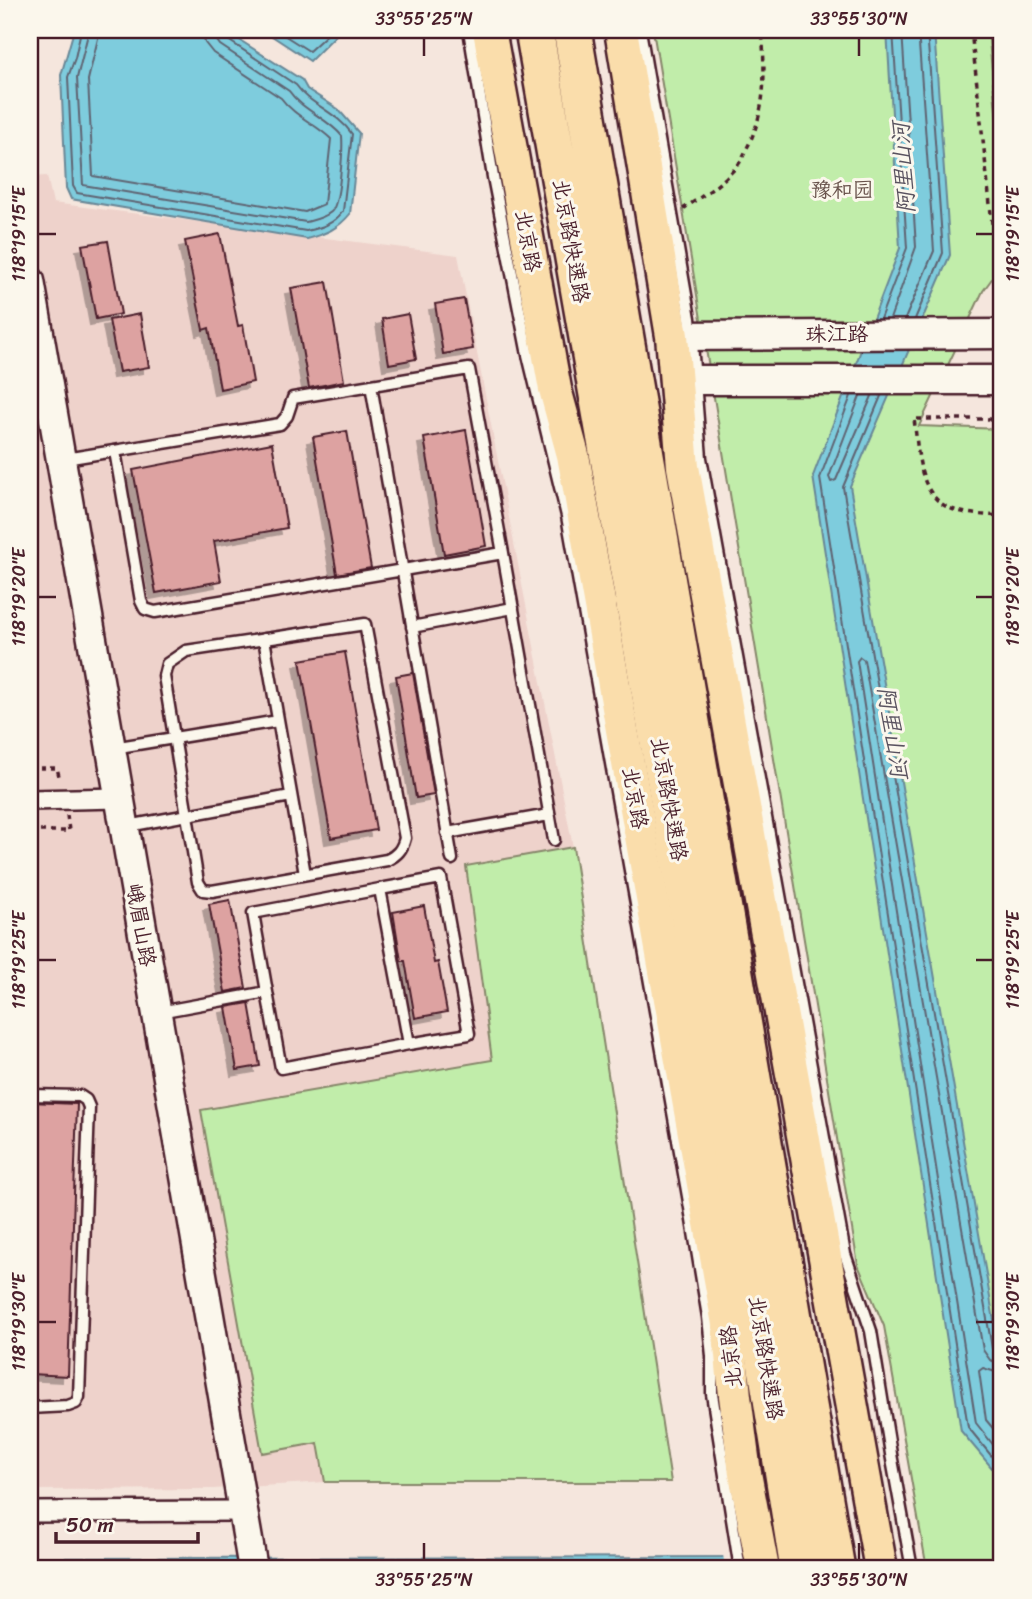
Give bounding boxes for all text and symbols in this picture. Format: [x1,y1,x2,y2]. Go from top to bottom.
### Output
text: 33°55'25"N [375,3,473,35]
text: 33°55'30"N [810,3,908,35]
water label: 阿里山河 [880,117,927,215]
park label: 豫和园 [811,171,874,209]
street label: 北京路快速路 [541,176,601,306]
text: 118°19'15"E [3,185,35,282]
text: 118°19'15"E [997,185,1029,282]
street label: 北京路 [504,207,552,275]
street label: 珠江路 [806,315,869,353]
text: 118°19'20"E [3,547,35,646]
text: 118°19'20"E [997,547,1029,646]
water label: 阿里山河 [865,683,921,785]
street label: 北京路快速路 [639,734,699,864]
street label: 北京路 [611,764,659,832]
street label: 峨眉山路 [115,880,167,970]
text: 118°19'25"E [3,910,35,1009]
text: 118°19'25"E [997,910,1029,1009]
text: 118°19'30"E [3,1272,35,1371]
text: 118°19'30"E [997,1272,1029,1371]
street label: 北京路快速路 [737,1293,795,1423]
street label: 北京路 [709,1324,753,1390]
scale bar [56,1501,198,1545]
text: 50 m [66,1506,114,1544]
text: 33°55'25"N [375,1564,473,1596]
text: 33°55'30"N [810,1564,908,1596]

